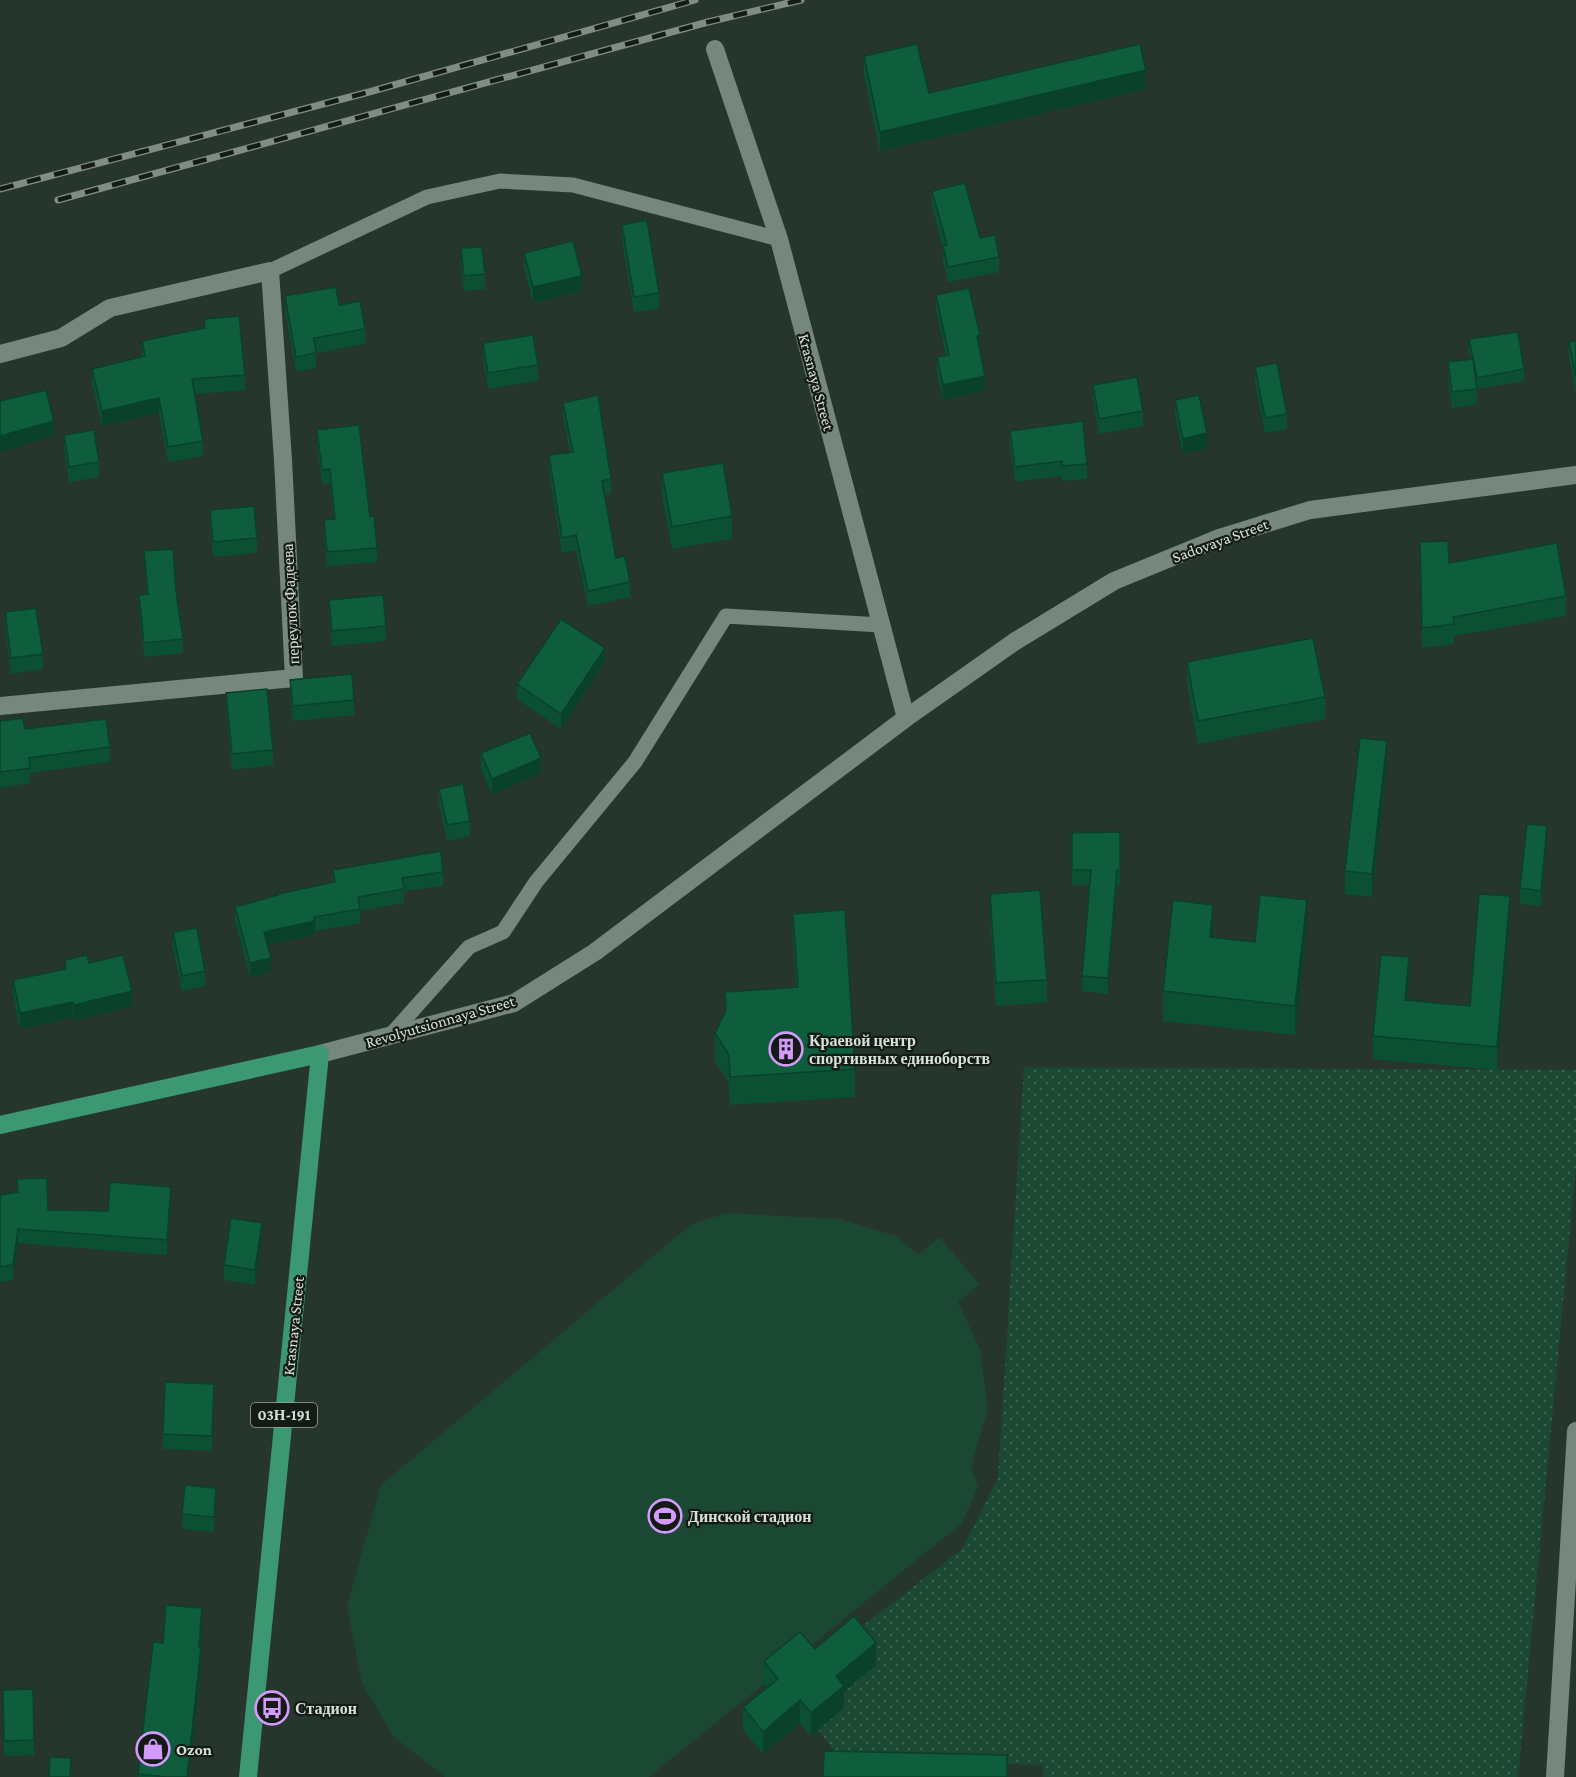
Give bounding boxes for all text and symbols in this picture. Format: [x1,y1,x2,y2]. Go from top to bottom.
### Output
street label: Krasnaya Street [794,332,838,433]
street label: Sadovaya Street [1170,515,1272,567]
street label: переулок Фадеева [279,543,303,665]
street label: Revolyutsionnaya Street [364,992,518,1052]
building icon: Краевой центр спортивных единоборств [768,1031,804,1067]
place label: Краевой центр спортивных единоборств [809,1032,991,1068]
street label: Krasnaya Street [280,1275,308,1376]
road number: 03Н-191 [251,1403,317,1427]
sports icon: Динской стадион [647,1498,683,1534]
place label: Динской стадион [688,1508,812,1526]
bus stop icon: Стадион [254,1690,290,1726]
place label: Стадион [295,1700,357,1717]
shop icon: Ozon [135,1731,171,1767]
place label: Ozon [176,1741,212,1758]

